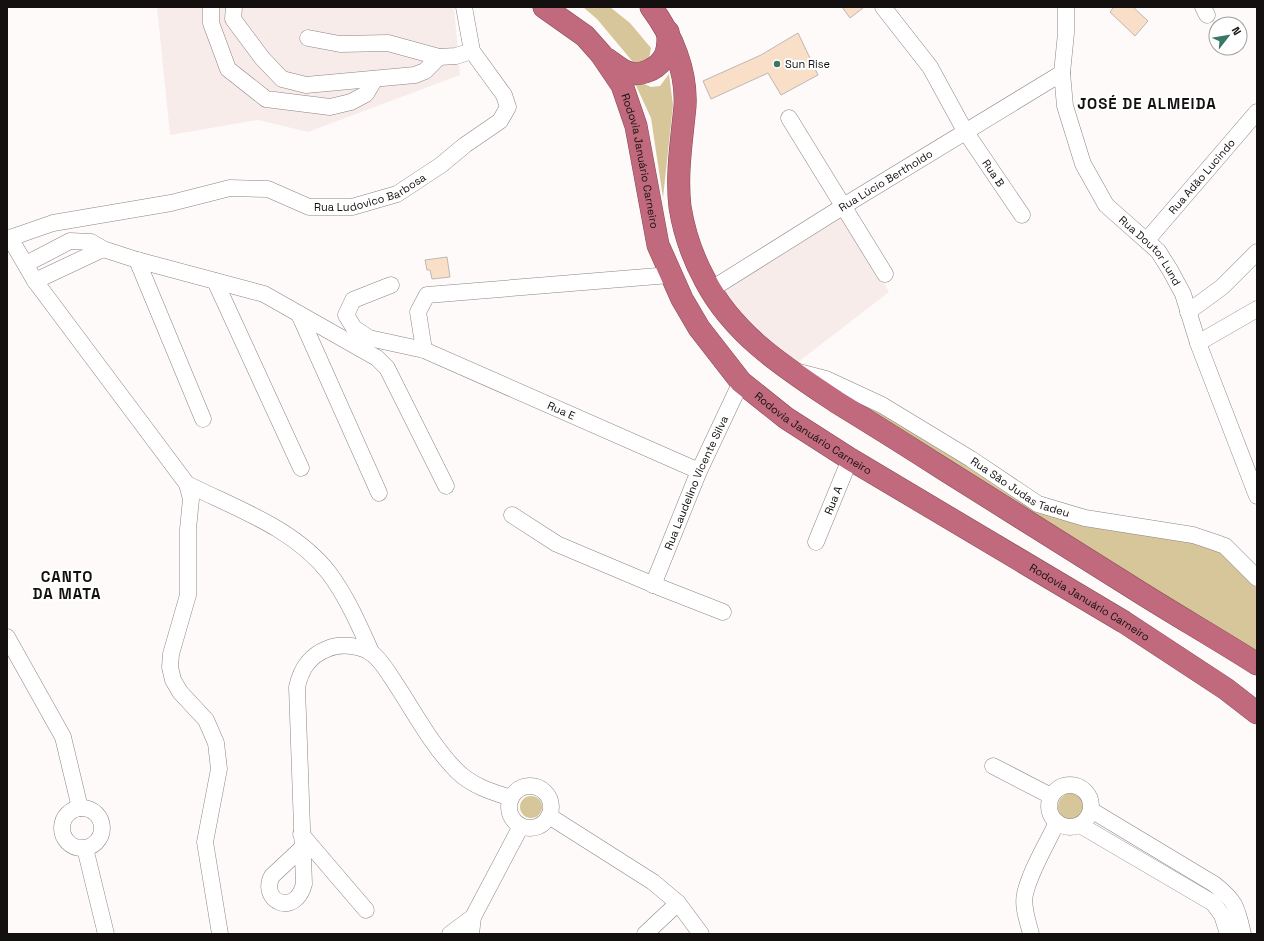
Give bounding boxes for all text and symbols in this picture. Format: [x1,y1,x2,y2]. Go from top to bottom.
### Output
north arrow [1208,16,1248,56]
text: N [1229,24,1244,38]
place label: Sun Rise [785,57,830,71]
marker: Sun Rise [772,59,782,69]
street label: Rodovia Januário Carneiro [618,91,662,230]
district label: JOSÉ DE ALMEIDA [1077,94,1217,113]
street label: Rua Adão Lucindo [1165,135,1238,217]
street label: Rua Lúcio Bertholdo [836,146,935,215]
street label: Rua B [979,157,1008,189]
street label: Rua Ludovico Barbosa [314,170,429,214]
street label: Rua Doutor Lund [1116,213,1184,288]
street label: Rodovia Januário Carneiro [752,389,875,478]
street label: Rua E [545,398,577,423]
street label: Rua Laudelino Vicente Silva [661,413,731,552]
street label: Rua São Judas Tadeu [968,454,1071,520]
street label: Rua A [821,484,845,517]
street label: Rodovia Januário Carneiro [1027,560,1153,644]
district label: CANTO DA MATA [32,567,102,603]

